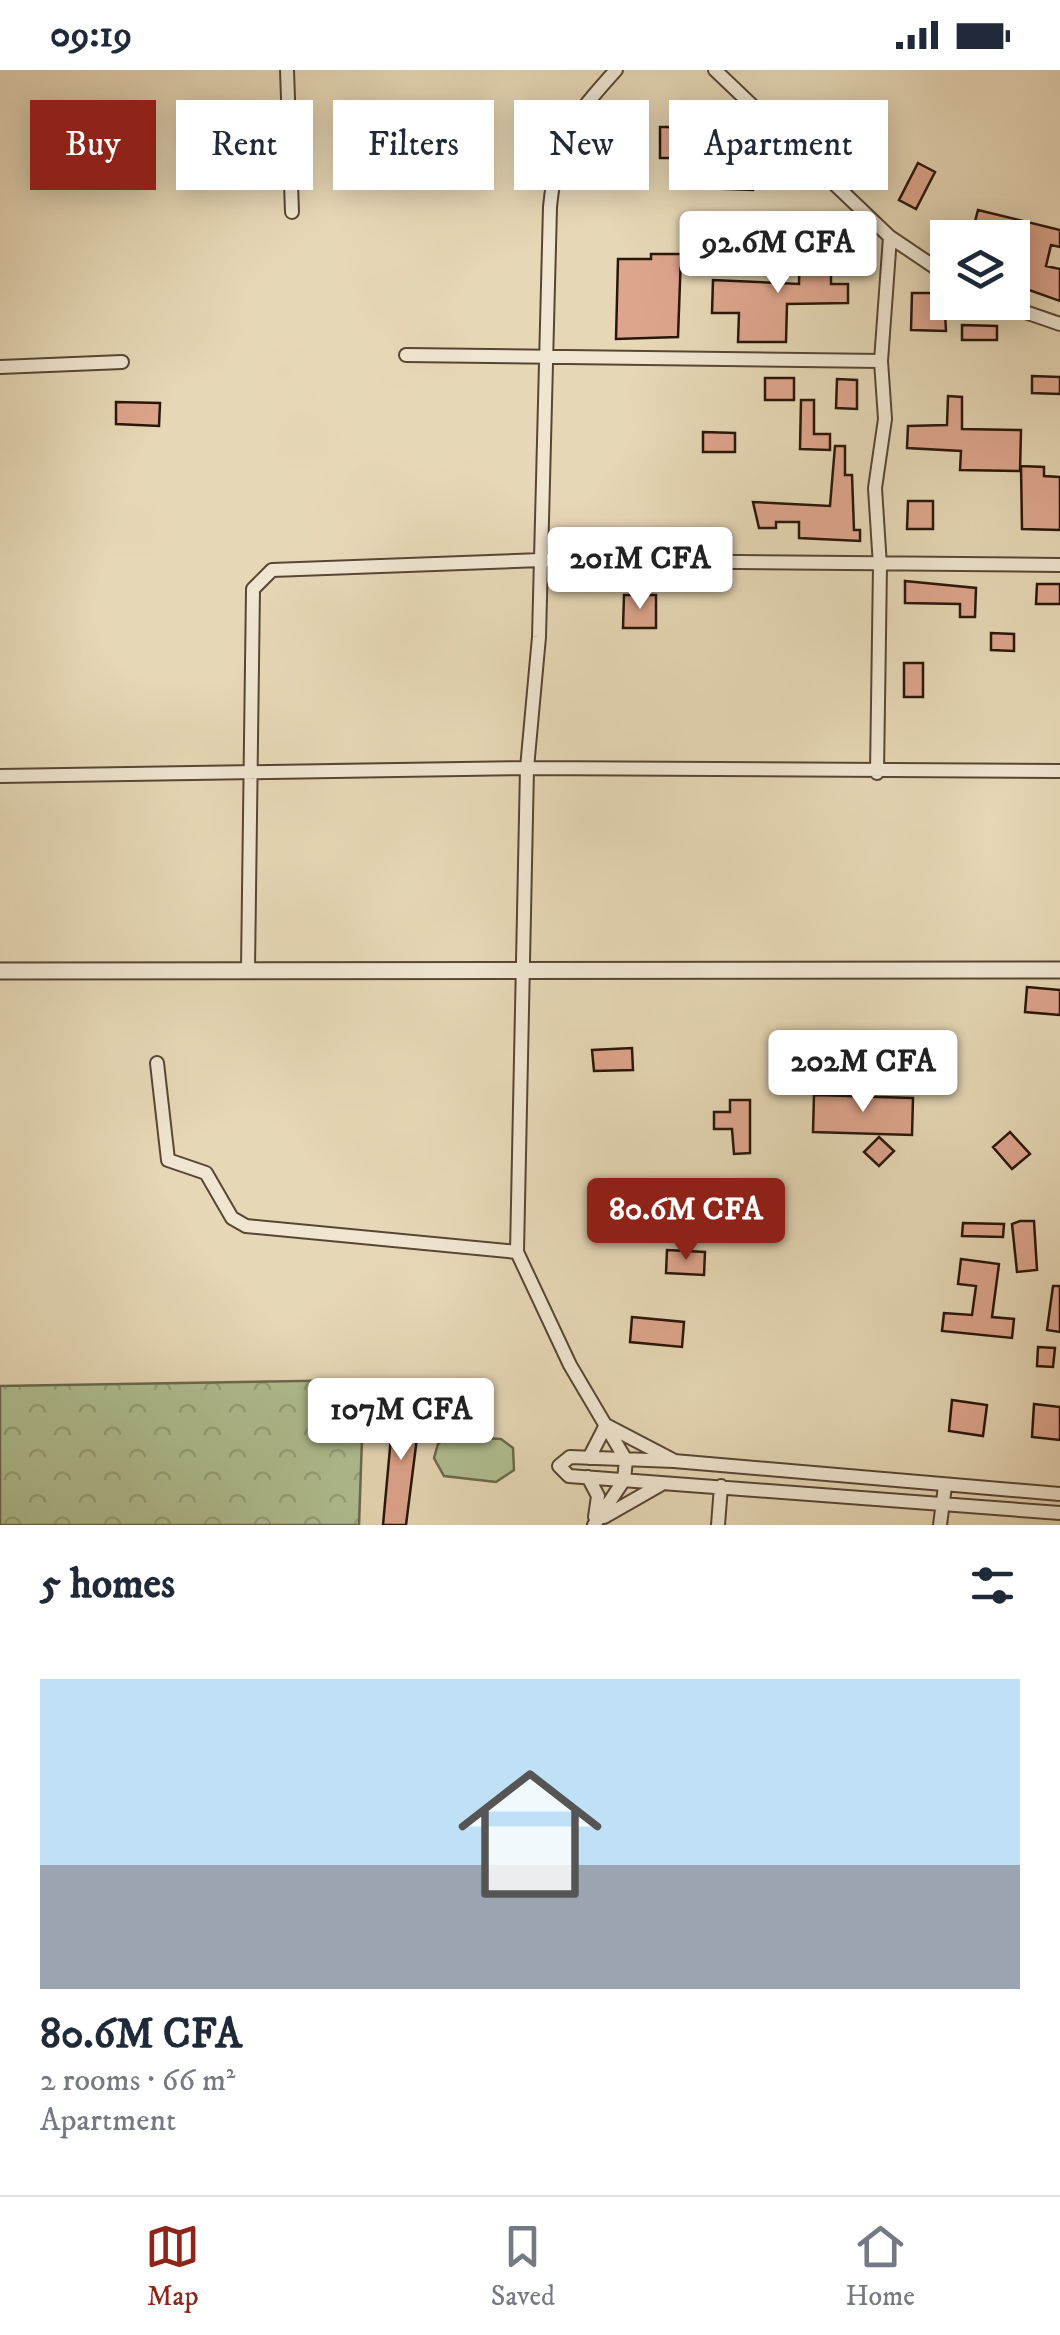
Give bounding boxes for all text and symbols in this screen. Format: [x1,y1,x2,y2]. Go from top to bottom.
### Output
text: 09:19 [50,11,132,59]
chip: Buy [30,100,156,190]
chip: Rent [176,100,313,190]
chip: Filters [333,100,494,190]
chip: New [514,100,649,190]
chip: Apartment [669,100,888,190]
pin: 92.6M CFA [664,211,892,296]
map controls [930,220,1030,320]
button: layers [930,220,1030,320]
text: 92.6M CFA [702,223,854,263]
pin: 201M CFA [537,527,743,612]
text: 201M CFA [569,539,711,579]
pin: 202M CFA [760,1030,966,1115]
text: 202M CFA [790,1042,936,1082]
pin: 80.6M CFA [572,1178,800,1263]
text: 80.6M CFA [609,1190,763,1230]
pin: 107M CFA [298,1378,504,1463]
text: 107M CFA [330,1390,472,1430]
icon: filters [965,1558,1020,1613]
text: 5 homes [40,1559,175,1611]
icon: home [440,1744,620,1924]
text: 80.6M CFA [40,2009,242,2061]
text: 2 rooms · 66 m² [40,2061,235,2101]
text: Apartment [40,2101,176,2141]
tab: Map [145,2219,200,2314]
tab: Saved [491,2219,555,2314]
tab: Home [846,2219,915,2314]

